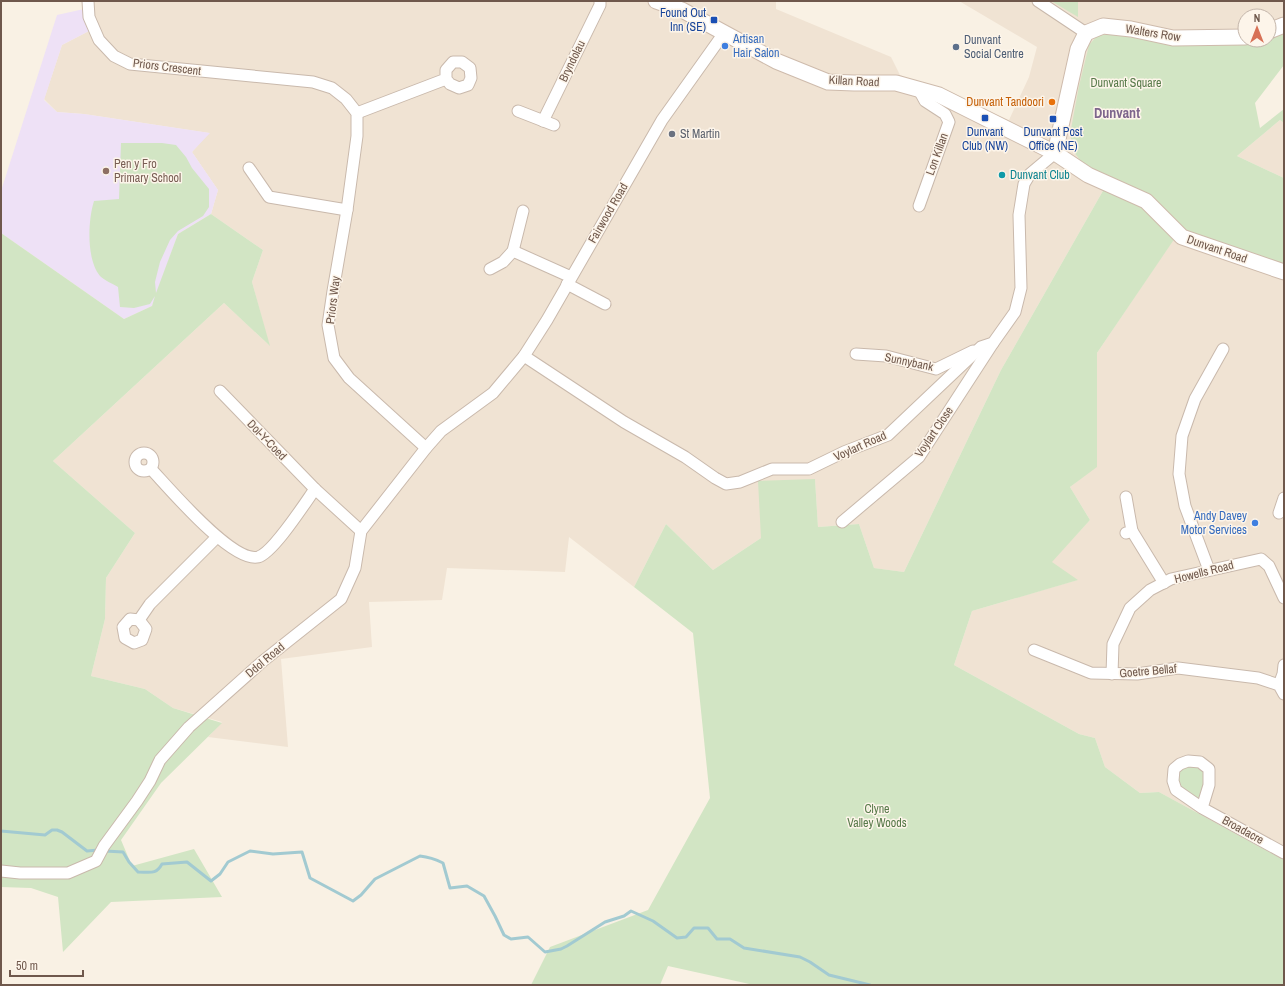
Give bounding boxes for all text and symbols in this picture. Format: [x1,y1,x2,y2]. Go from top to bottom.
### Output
place label: Found Out Inn (SE) [660,5,706,35]
north arrow [1237,8,1277,48]
text: N [1254,11,1260,25]
marker: Found Out Inn (SE) [709,15,719,25]
street label: Walters Row [1124,21,1182,45]
place label: Artisan Hair Salon [732,31,780,61]
place label: Dunvant Social Centre [964,32,1024,62]
street label: Bryndolau [555,38,589,84]
marker: Artisan Hair Salon [720,41,730,51]
marker: Dunvant Social Centre [951,42,961,52]
street label: Priors Crescent [132,55,202,79]
street label: Killan Road [828,72,880,90]
park label: Dunvant Square [1090,75,1162,91]
place label: Dunvant Tandoori [966,94,1044,110]
marker: Dunvant Tandoori [1047,97,1057,107]
district label: Dunvant [1094,104,1140,122]
marker: Dunvant Club (NW) [980,113,990,123]
marker: Dunvant Post Office (NE) [1048,114,1058,124]
place label: Dunvant Club (NW) [962,124,1008,154]
place label: Dunvant Post Office (NE) [1023,124,1083,154]
place label: St Martin [680,126,720,142]
marker: St Martin [667,129,677,139]
street label: Lon Killan [922,131,952,177]
place label: Pen y Fro Primary School [114,156,181,186]
marker: Pen y Fro Primary School [101,166,111,176]
place label: Dunvant Club [1010,167,1070,183]
marker: Dunvant Club [997,170,1007,180]
street label: Fairwood Road [584,180,632,246]
street label: Dunvant Road [1185,231,1249,267]
street label: Priors Way [322,275,344,325]
street label: Sunnybank [883,349,935,375]
street label: Voylart Close [911,403,957,461]
street label: Dol-Y-Coed [244,416,290,464]
street label: Voylart Road [831,427,889,465]
place label: Andy Davey Motor Services [1181,508,1247,538]
marker: Andy Davey Motor Services [1250,518,1260,528]
street label: Howells Road [1173,557,1235,587]
street label: Ddol Road [242,639,288,681]
street label: Goetre Bellaf [1119,661,1178,681]
park label: Clyne Valley Woods [847,801,907,831]
street label: Broadacre [1219,812,1267,848]
scale bar [10,952,83,978]
text: 50 m [16,958,38,974]

